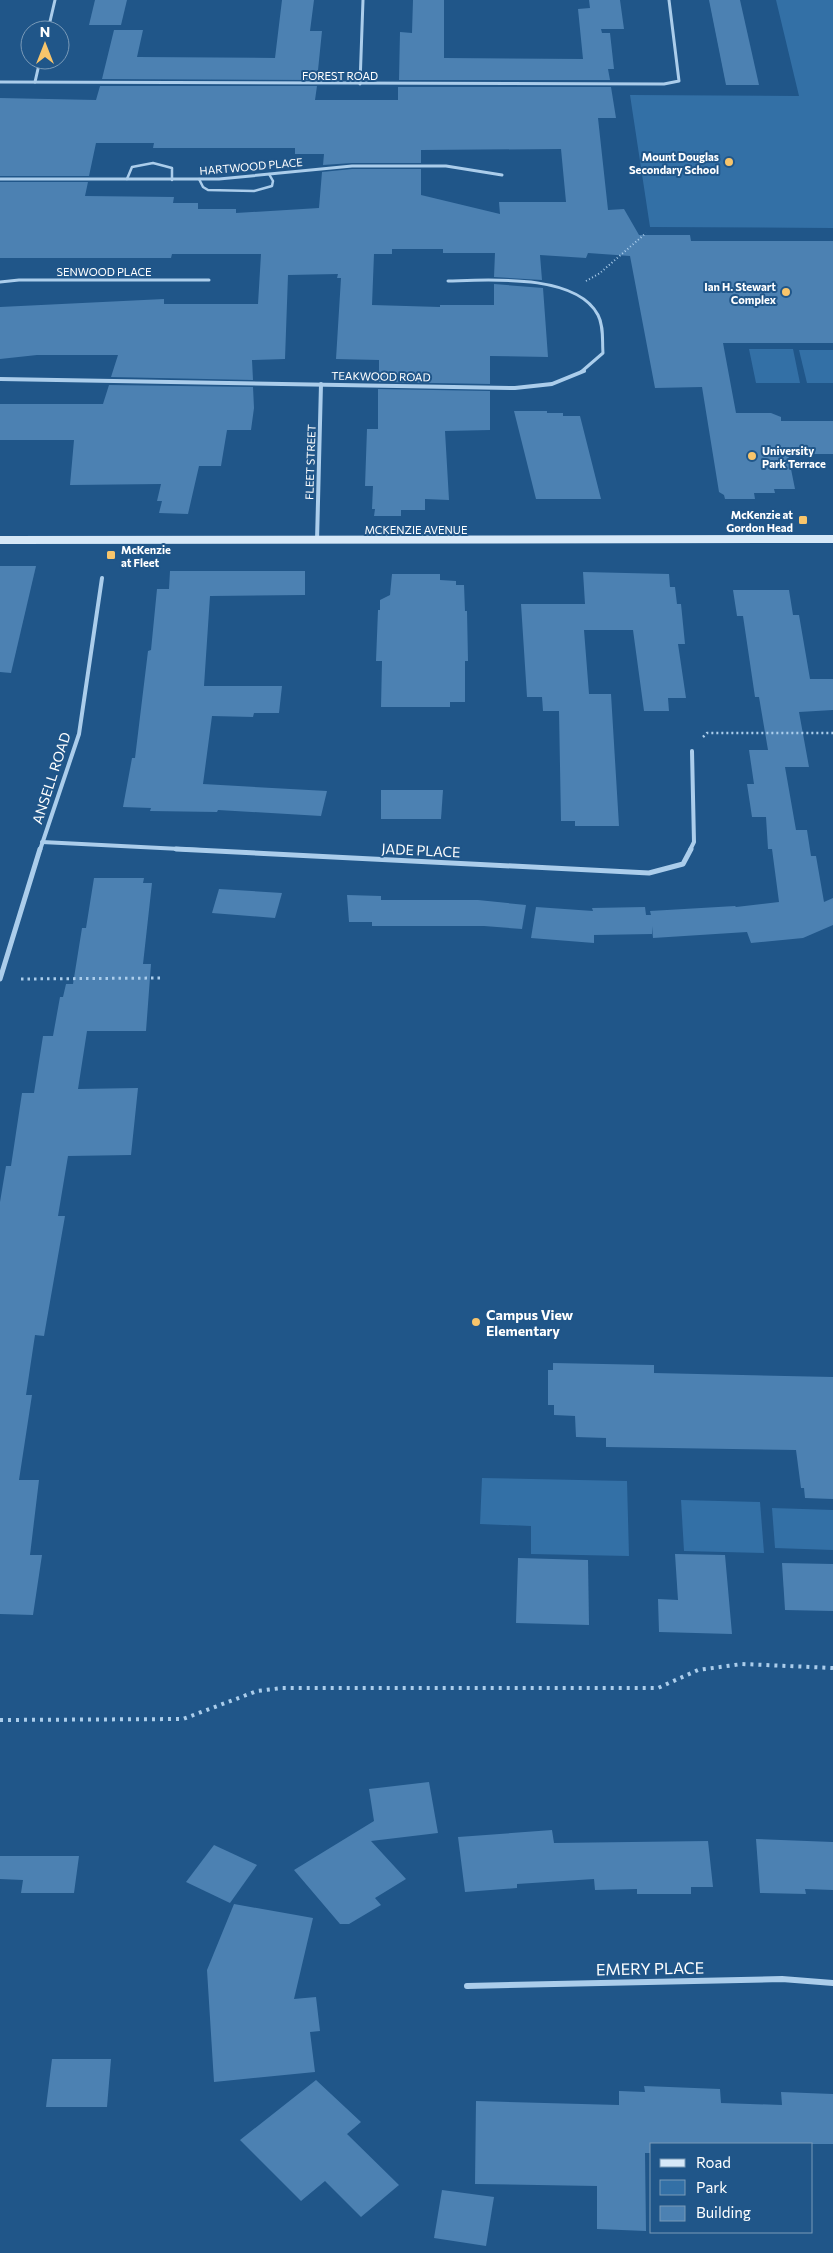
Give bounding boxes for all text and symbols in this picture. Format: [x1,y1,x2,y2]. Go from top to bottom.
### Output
north arrow [20,20,70,70]
text: N [40,23,50,40]
street label: FOREST ROAD [302,69,378,82]
place label: Mount Douglas Secondary School [629,150,719,176]
street label: HARTWOOD PLACE [199,155,303,177]
marker: Mount Douglas Secondary School [723,156,735,168]
street label: SENWOOD PLACE [57,265,151,278]
place label: Ian H. Stewart Complex [704,280,777,306]
marker: Ian H. Stewart Complex [780,286,792,298]
street label: TEAKWOOD ROAD [331,369,431,383]
street label: FLEET STREET [302,424,318,500]
place label: University Park Terrace [762,444,826,470]
marker: University Park Terrace [746,450,758,462]
place label: McKenzie at Gordon Head [726,508,793,534]
marker: McKenzie at Gordon Head [797,514,809,526]
street label: MCKENZIE AVENUE [365,523,467,536]
place label: McKenzie at Fleet [121,543,171,569]
marker: McKenzie at Fleet [105,549,117,561]
street label: ANSELL ROAD [28,730,74,826]
street label: JADE PLACE [381,839,461,861]
place label: Campus View Elementary [486,1306,574,1339]
marker: Campus View Elementary [470,1316,482,1328]
street label: EMERY PLACE [596,1958,704,1978]
legend [650,2143,813,2233]
text: Road [696,2153,731,2171]
text: Park [696,2178,727,2196]
text: Building [696,2203,751,2221]

